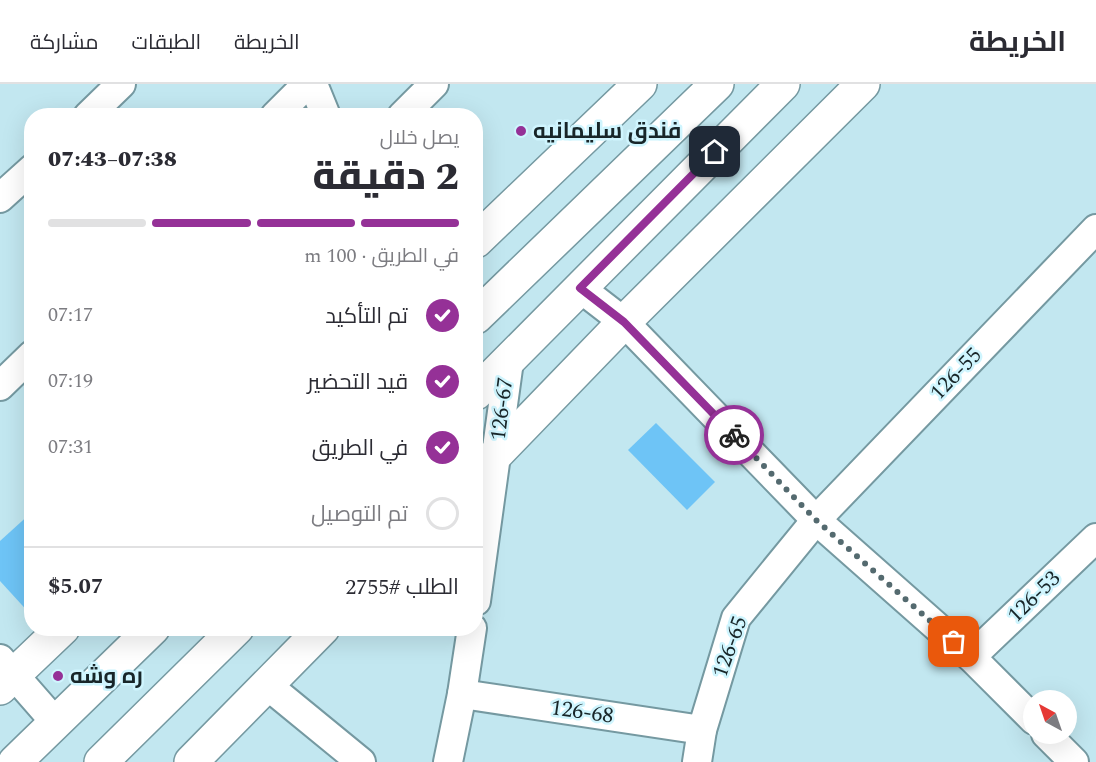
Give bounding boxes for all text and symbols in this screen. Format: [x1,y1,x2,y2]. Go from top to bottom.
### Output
text: الخريطة [969,21,1066,64]
text: مشاركة [30,27,99,59]
text: الطبقات [132,27,201,59]
text: الخريطة [234,27,300,59]
place label: فندق سليمانيه [533,115,681,148]
text: يصل خلال [380,123,459,153]
marker: فندق سليمانيه [514,124,528,138]
pin [689,126,740,177]
icon: home [698,135,731,168]
text: 07:38–07:43 [48,143,177,176]
text: 2 دقيقة [313,148,459,207]
text: في الطريق · 100 m [304,241,459,271]
icon: check [426,299,459,332]
text: 07:17 [48,300,93,330]
text: تم التأكيد [325,300,408,333]
street label: 126-55 [922,340,990,408]
icon: check [426,365,459,398]
text: 07:19 [48,366,93,396]
text: قيد التحضير [307,366,408,399]
street label: 126-67 [482,376,522,442]
courier [704,405,764,465]
icon: bike [718,419,751,452]
icon: check [426,431,459,464]
text: 07:31 [48,432,93,462]
text: في الطريق [312,432,408,465]
text: تم التوصيل [311,498,408,531]
street label: 126-53 [1000,563,1068,631]
text: $5.07 [48,570,103,603]
text: الطلب #2755 [345,571,459,604]
street label: 126-65 [704,612,756,682]
pin [928,616,979,667]
icon: bag [937,625,970,658]
place label: ره وشه [70,660,143,693]
marker: ره وشه [51,669,65,683]
north arrow [1023,690,1077,744]
map controls [1023,690,1077,744]
street label: 126-68 [548,691,616,733]

